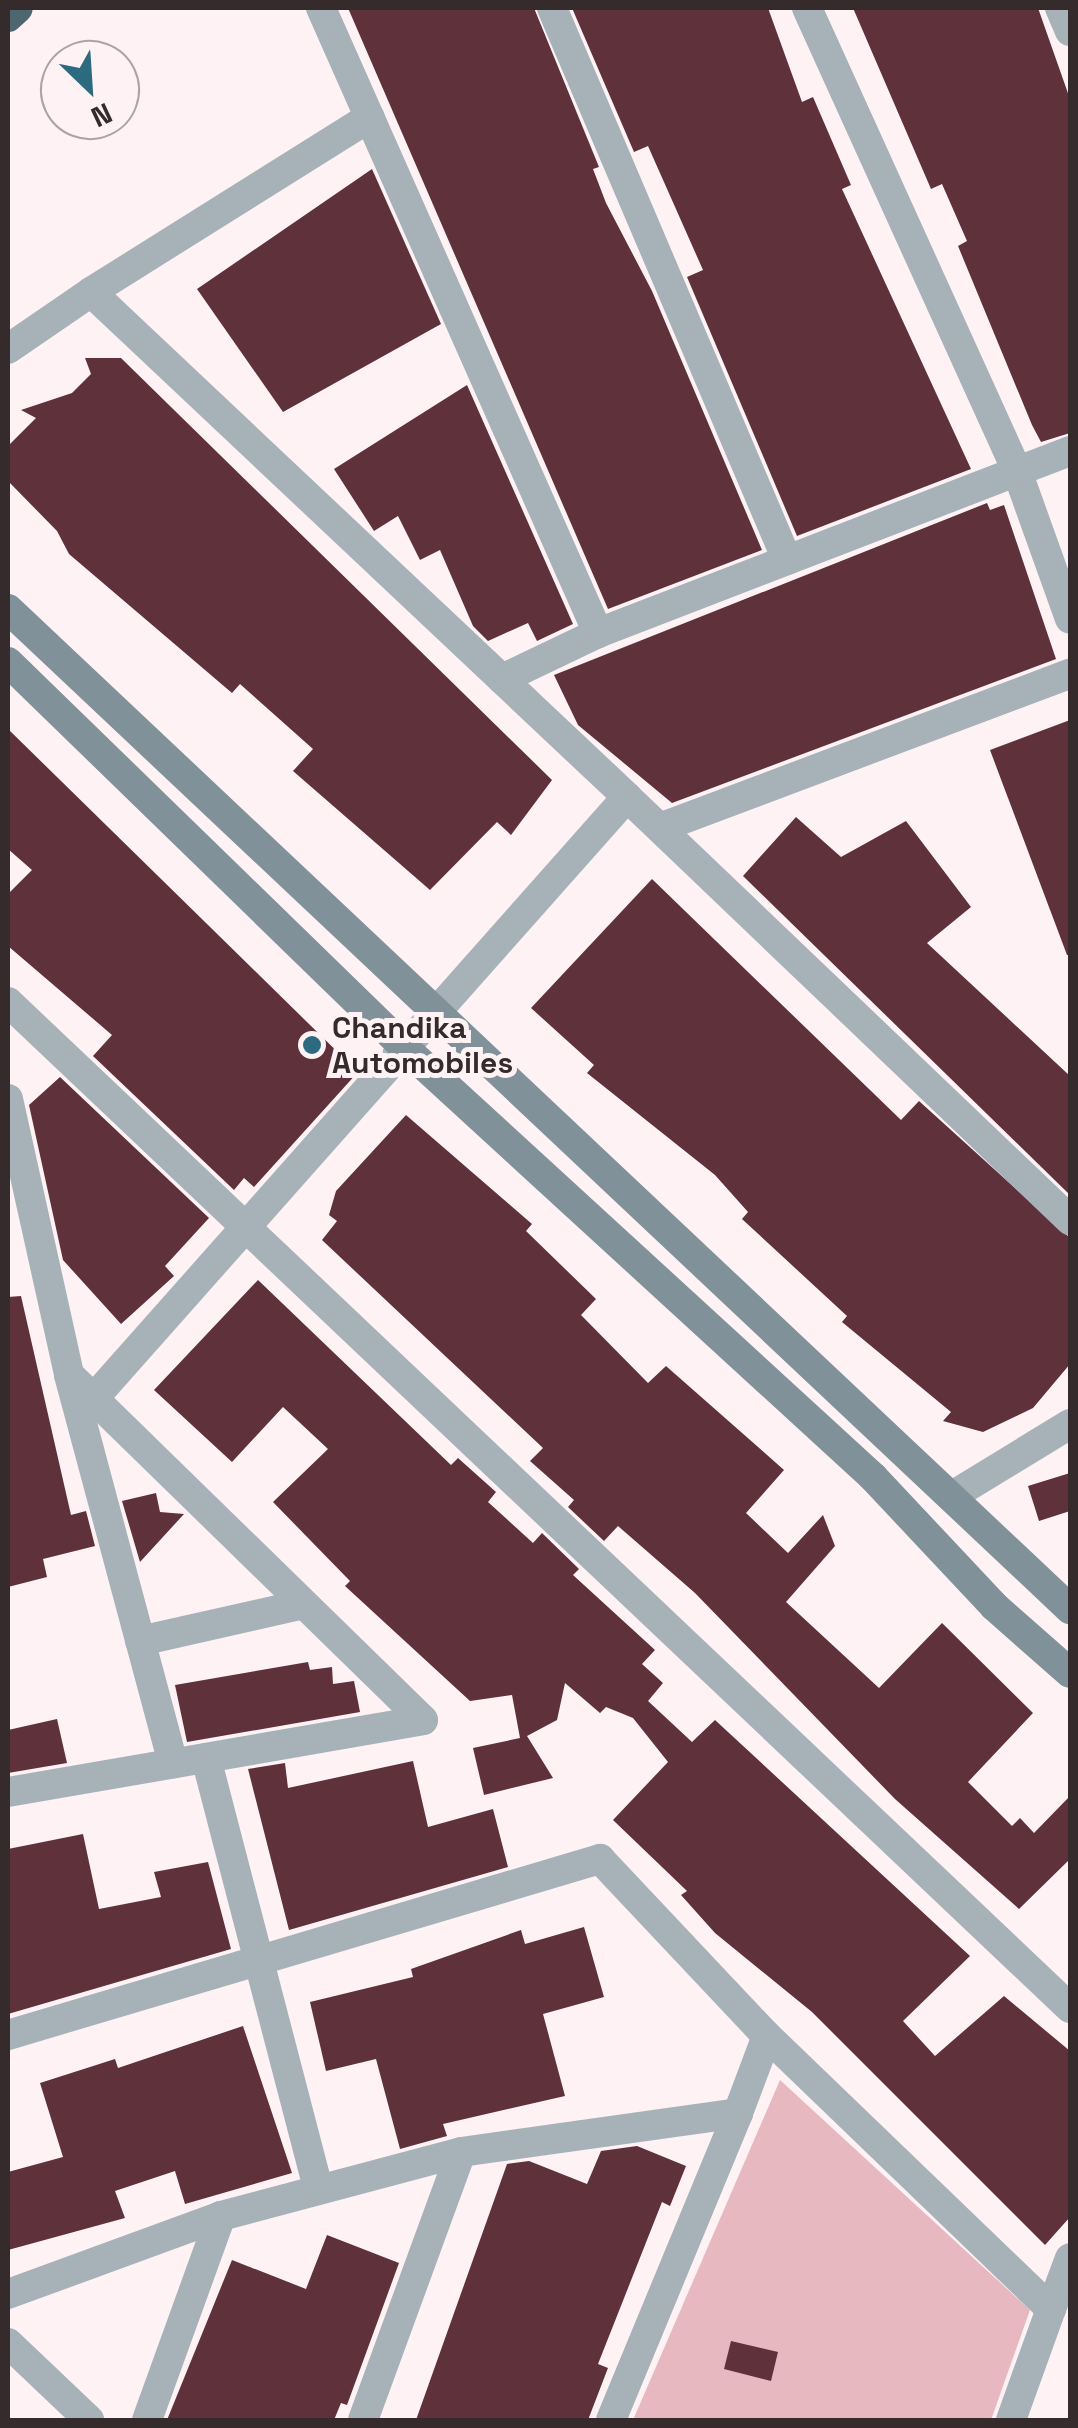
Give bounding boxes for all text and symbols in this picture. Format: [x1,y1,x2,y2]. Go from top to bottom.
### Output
north arrow [40,40,140,140]
text: N [86,95,118,136]
place label: Chandika Automobiles [332,1010,513,1080]
marker: Chandika Automobiles [301,1034,323,1056]

